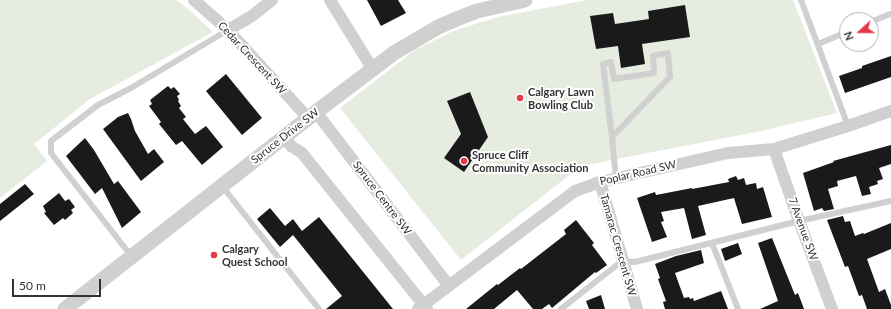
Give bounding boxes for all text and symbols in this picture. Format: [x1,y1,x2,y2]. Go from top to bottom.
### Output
north arrow [839,12,879,52]
street label: Cedar Crescent SW [215,19,289,97]
text: N [841,30,856,42]
place label: Calgary Lawn Bowling Club [528,85,594,111]
marker: Calgary Lawn Bowling Club [515,93,525,103]
street label: Spruce Drive SW [249,105,321,167]
place label: Spruce Cliff Community Association [472,148,589,174]
marker: Spruce Cliff Community Association [459,156,469,166]
street label: Poplar Road SW [598,158,678,188]
street label: Spruce Centre SW [350,159,414,237]
street label: Tamarac Crescent SW [597,193,639,297]
street label: 7 Avenue SW [786,196,820,262]
place label: Calgary Quest School [222,242,287,268]
marker: Calgary Quest School [209,250,219,260]
scale bar [14,271,103,297]
text: 50 m [19,278,46,293]

